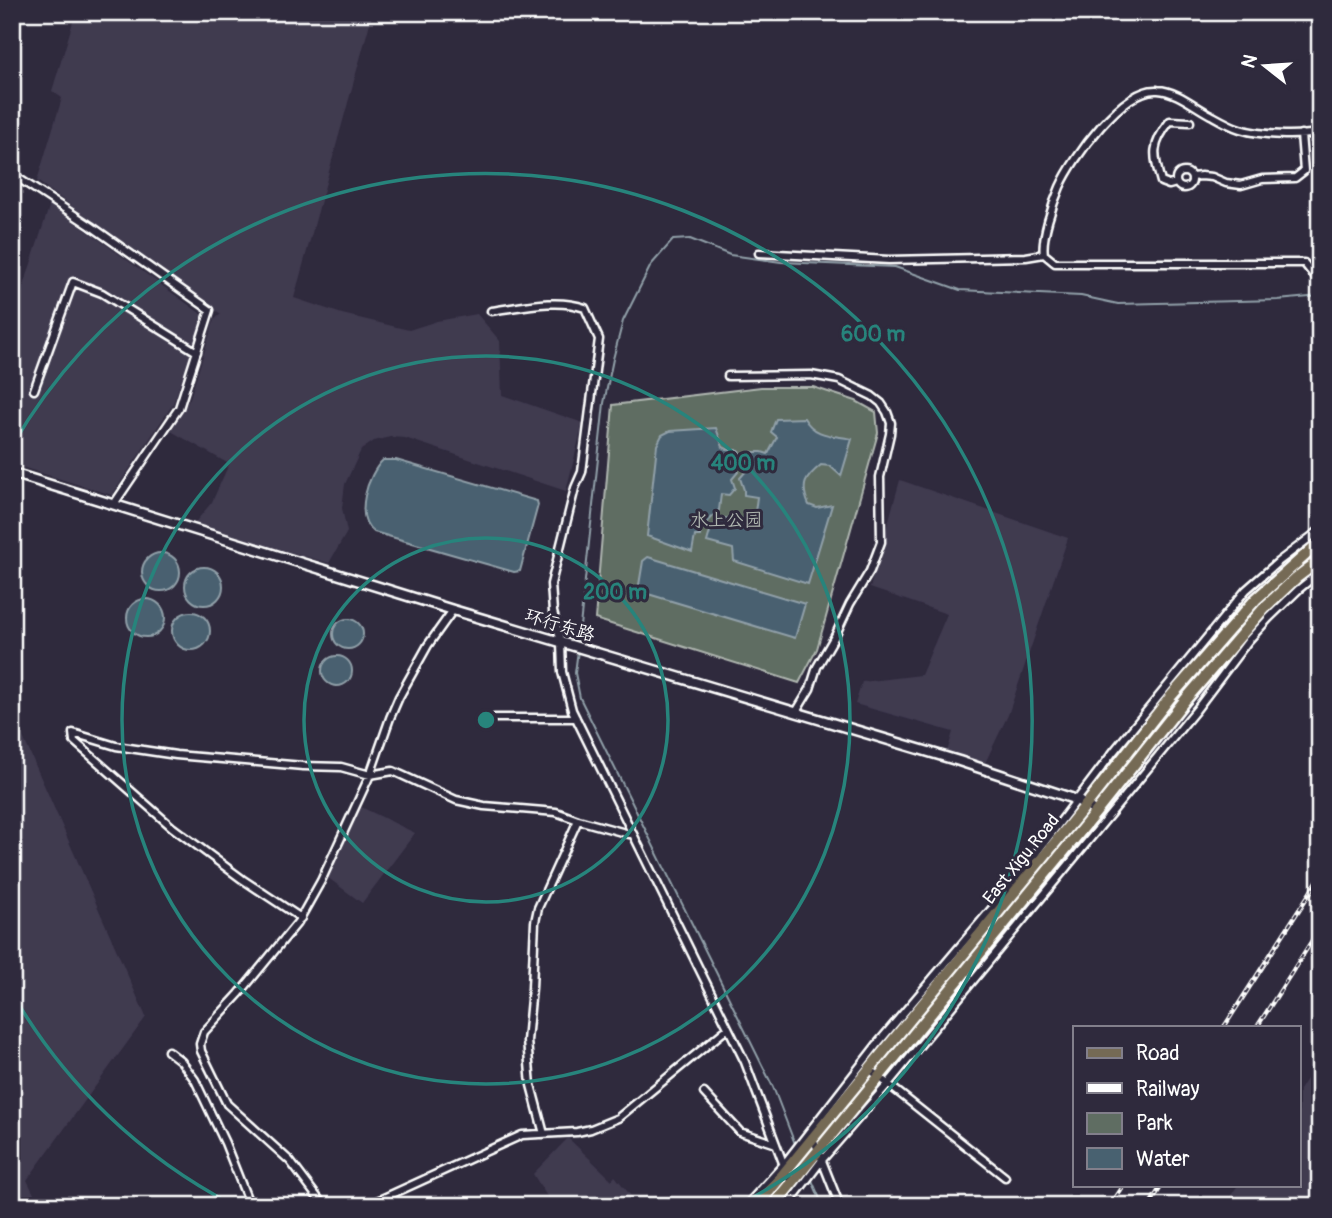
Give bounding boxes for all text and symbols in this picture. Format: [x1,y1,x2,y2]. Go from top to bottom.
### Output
north arrow [1230,32,1300,102]
text: N [1236,52,1263,71]
text: 600 m [841,321,905,348]
text: 400 m [711,450,775,477]
park label: 水上公园 [690,509,762,532]
text: 200 m [583,579,647,606]
street label: 环行东路 [522,604,598,647]
centre of rings [474,708,498,732]
street label: East Xigu Road [978,809,1065,909]
legend [1073,1026,1300,1186]
text: Road [1136,1040,1180,1067]
text: Railway [1136,1076,1200,1103]
text: Park [1136,1110,1173,1137]
text: Water [1136,1146,1190,1173]

